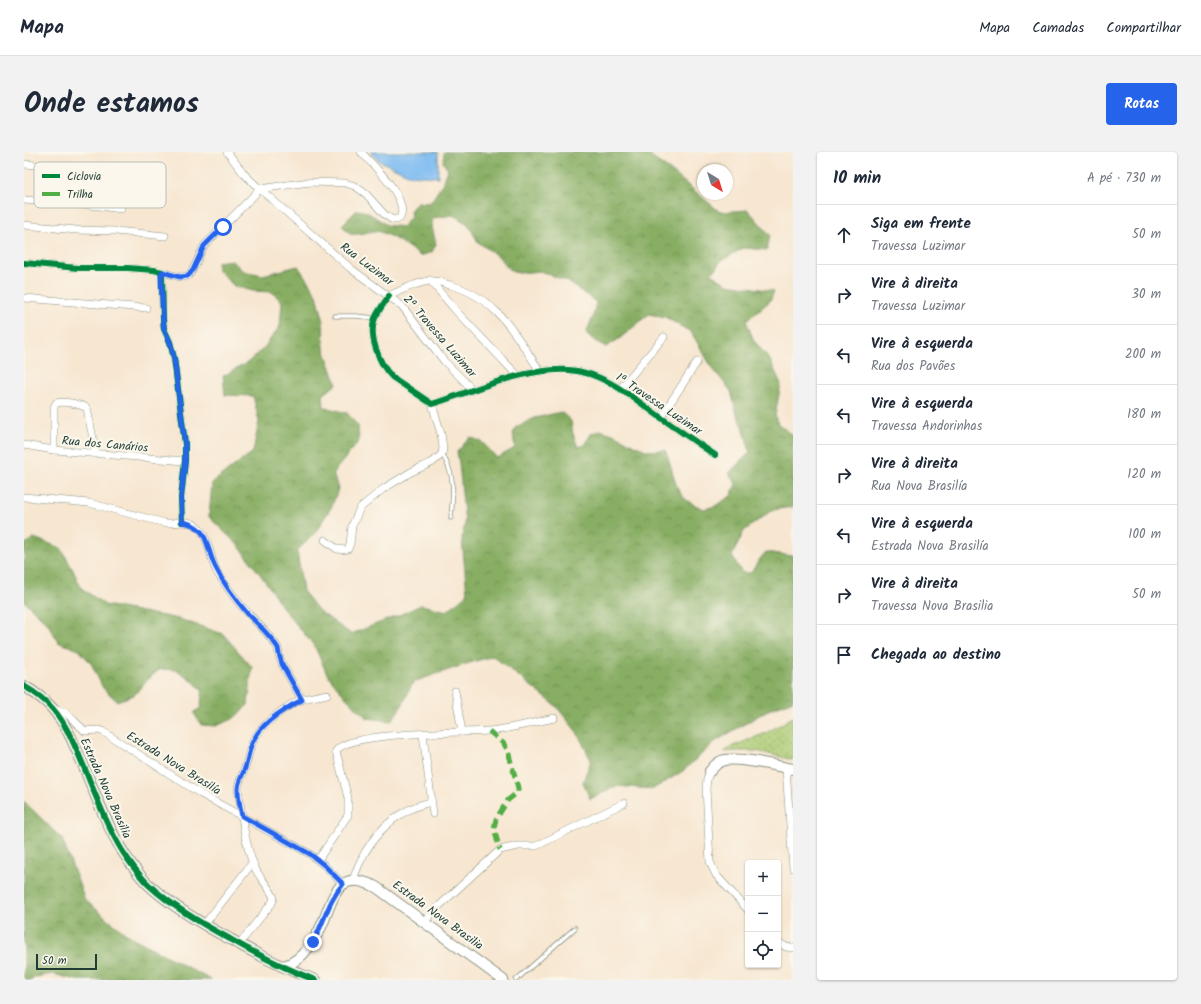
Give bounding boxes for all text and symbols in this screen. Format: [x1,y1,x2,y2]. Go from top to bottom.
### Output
text: Mapa [20,13,64,43]
text: Mapa [979,17,1010,39]
text: Camadas [1032,17,1084,39]
text: Compartilhar [1106,17,1181,39]
text: Onde estamos [24,82,199,127]
button: Rotas [1106,83,1177,125]
legend [34,162,166,208]
north arrow [697,164,733,200]
text: 10 min [833,165,881,192]
text: Ciclovia [67,168,101,186]
text: A pé · 730 m [1087,168,1161,189]
text: Trilha [67,186,93,204]
text: Siga em frente [871,212,971,236]
route start [214,218,232,236]
icon: ahead [833,224,855,246]
text: 50 m [1132,224,1161,245]
text: Travessa Luzimar [871,236,965,257]
street label: Rua Luzimar [336,238,398,292]
text: Vire à direita [871,272,958,296]
icon: right [833,284,855,306]
text: 30 m [1132,284,1161,305]
street label: 2ª Travessa Luzimar [398,291,482,383]
text: Travessa Luzimar [871,296,965,317]
text: Vire à esquerda [871,332,973,356]
icon: left [833,344,855,366]
text: 200 m [1125,344,1161,365]
text: Rua dos Pavões [871,356,955,377]
street label: 1ª Travessa Luzimar [612,368,707,441]
text: Vire à esquerda [871,392,973,416]
icon: left [833,404,855,426]
text: 180 m [1127,404,1161,425]
text: Travessa Andorinhas [871,416,982,437]
street label: Rua dos Canários [61,431,149,458]
text: Vire à direita [871,452,958,476]
icon: right [833,464,855,486]
text: 120 m [1127,464,1161,485]
text: Rua Nova Brasilía [871,476,967,497]
text: Vire à esquerda [871,512,973,536]
icon: left [833,524,855,546]
text: 100 m [1128,524,1161,545]
text: Estrada Nova Brasilía [871,536,989,557]
text: Vire à direita [871,572,958,596]
icon: right [833,584,855,606]
text: 50 m [1132,584,1161,605]
text: Travessa Nova Brasilia [871,596,993,617]
text: Chegada ao destino [871,643,1001,667]
icon: arrive [833,644,855,666]
street label: Estrada Nova Brasilía [123,727,225,800]
street label: Estrada Nova Brasilia [75,735,136,842]
map controls [745,860,781,968]
button: + [745,860,781,896]
street label: Estrada Nova Brasilia [388,876,487,955]
button: − [745,896,781,932]
button: locate [745,932,781,968]
route end [304,933,322,951]
scale bar [36,952,97,971]
text: 50 m [42,952,67,970]

